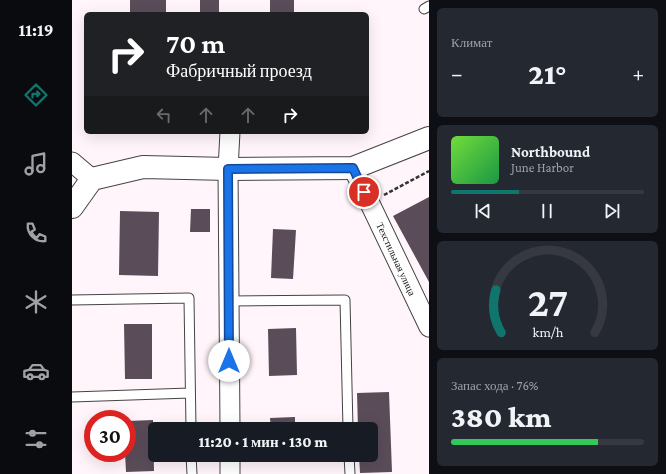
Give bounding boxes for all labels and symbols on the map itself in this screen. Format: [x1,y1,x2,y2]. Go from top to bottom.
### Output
pin [347,175,381,209]
street label: Техстильная улица [374,221,418,298]
position arrow [208,340,250,382]
speed limit sign: 30 [84,410,136,462]

